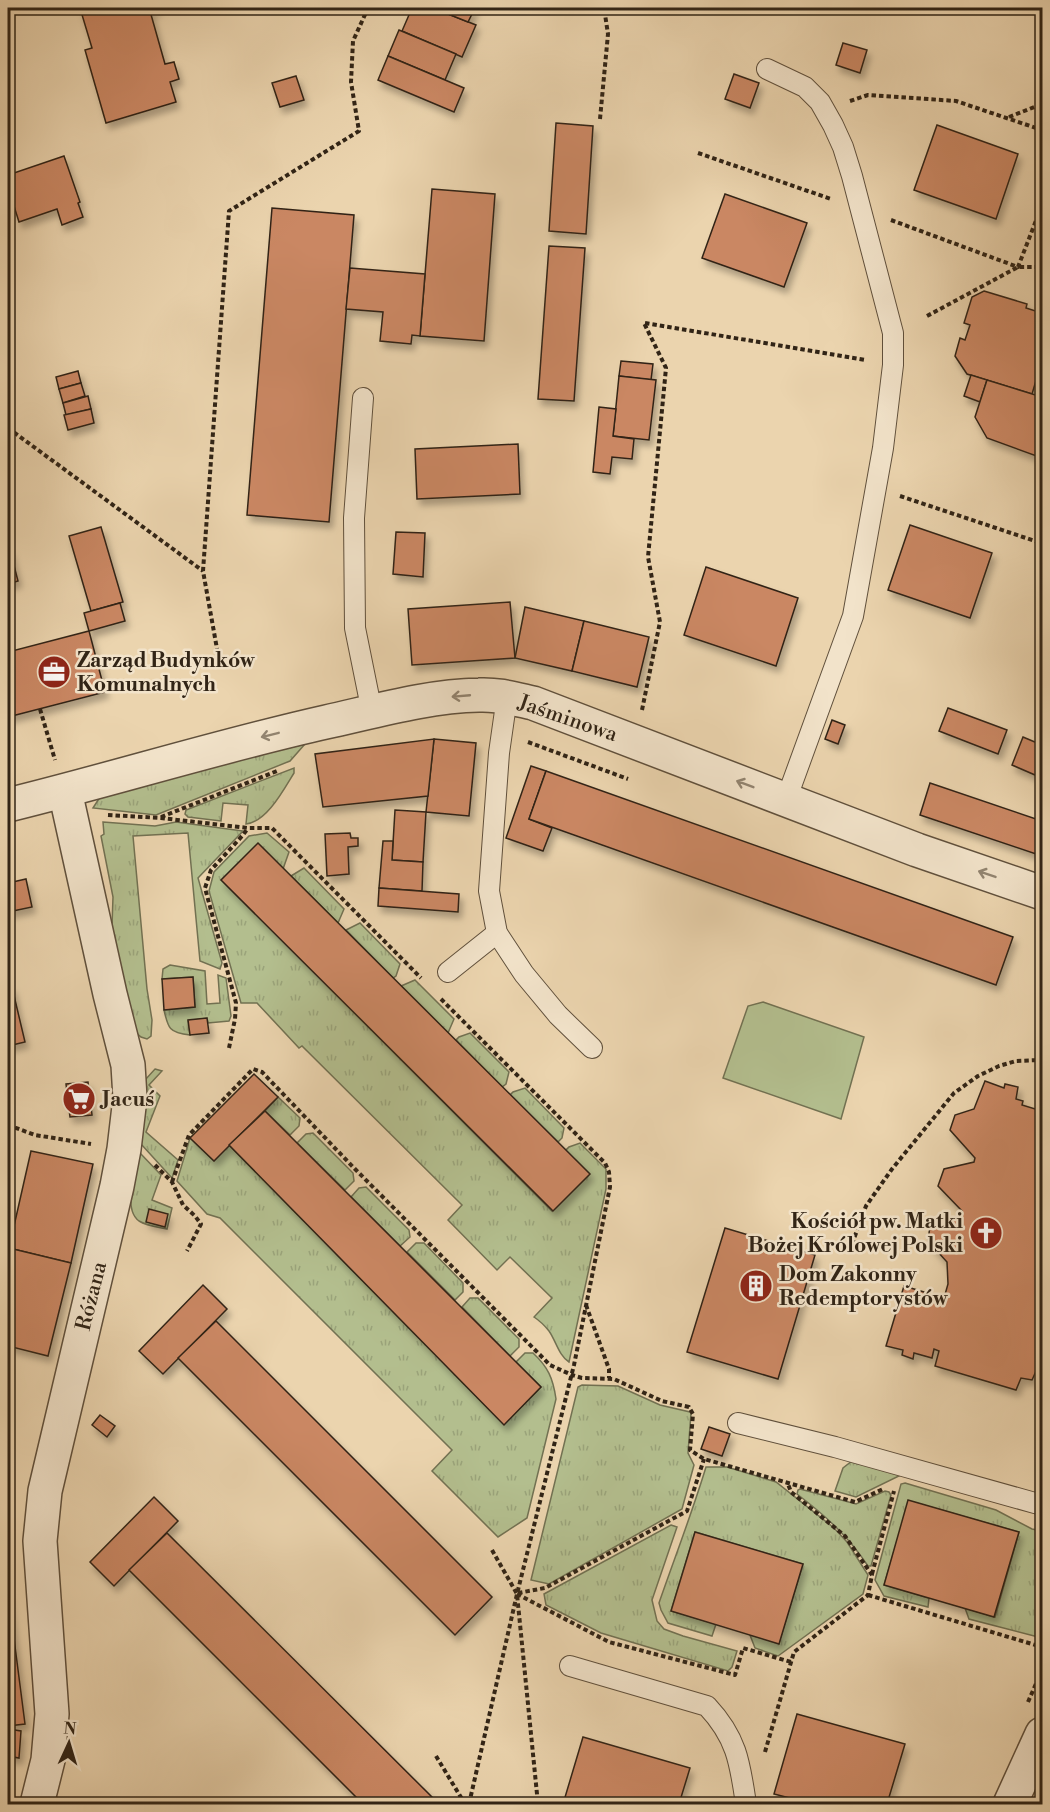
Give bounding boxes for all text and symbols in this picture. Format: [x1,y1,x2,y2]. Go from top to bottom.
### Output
place label: Zarząd Budynków Komunalnych [77,648,255,698]
office icon: Zarząd Budynków Komunalnych [36,654,72,690]
street label: Jaśminowa [514,690,621,748]
one-way arrow [452,691,472,702]
one-way arrow [261,729,280,741]
one-way arrow [736,778,755,789]
one-way arrow [978,868,997,879]
supermarket icon: Jacuś [61,1081,97,1117]
place label: Jacuś [99,1087,154,1113]
place label: Kościół pw. Matki Bożej Królowej Polski [748,1209,963,1259]
church icon: Kościół pw. Matki Bożej Królowej Polski [968,1215,1004,1251]
street label: Różana [71,1259,113,1333]
place label: Dom Zakonny Redemptorystów [779,1262,948,1312]
building icon: Dom Zakonny Redemptorystów [738,1268,774,1304]
north arrow [39,1713,99,1773]
text: N [63,1719,77,1739]

